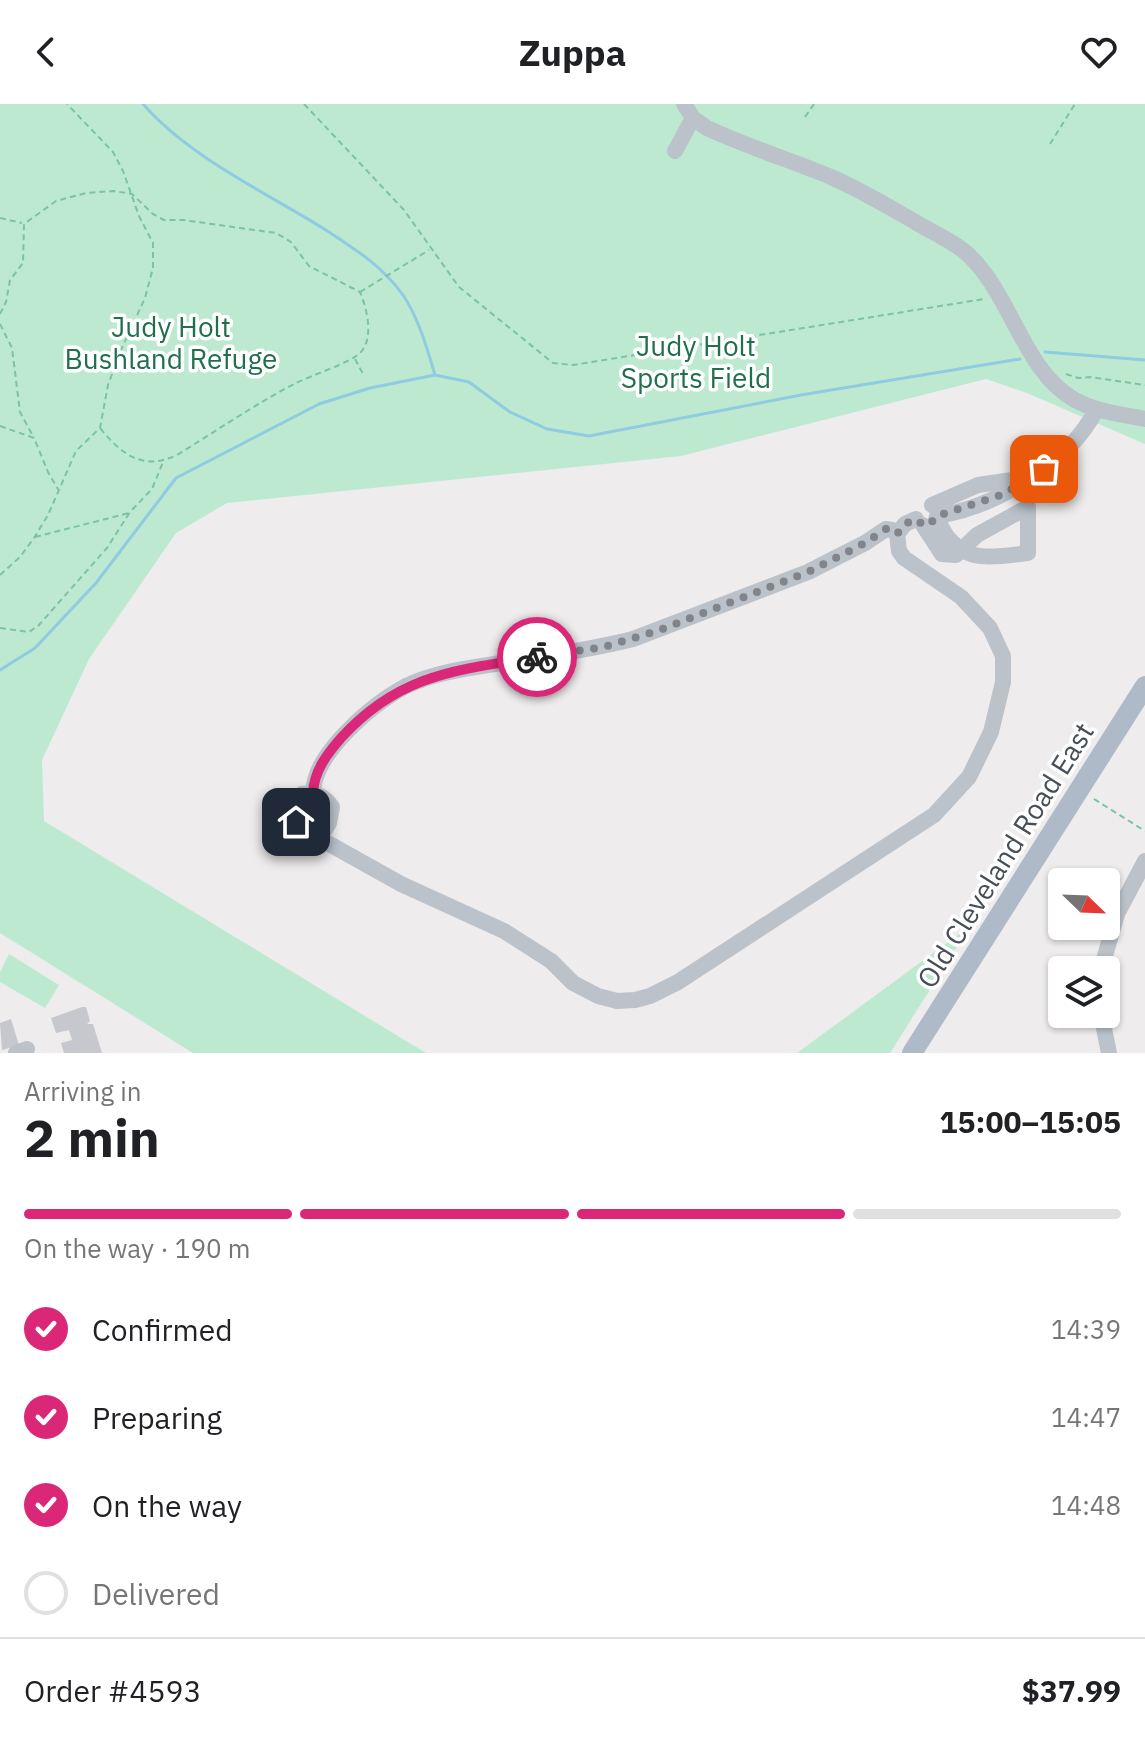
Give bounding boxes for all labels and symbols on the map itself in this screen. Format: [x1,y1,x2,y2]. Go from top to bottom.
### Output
park label: Judy Holt Bushland Refuge [65,308,277,377]
park label: Judy Holt Sports Field [621,327,771,396]
pin [1010,435,1078,503]
courier [497,617,577,697]
street label: Old Cleveland Road East [908,715,1102,995]
pin [262,788,330,856]
north arrow [1048,868,1120,940]

